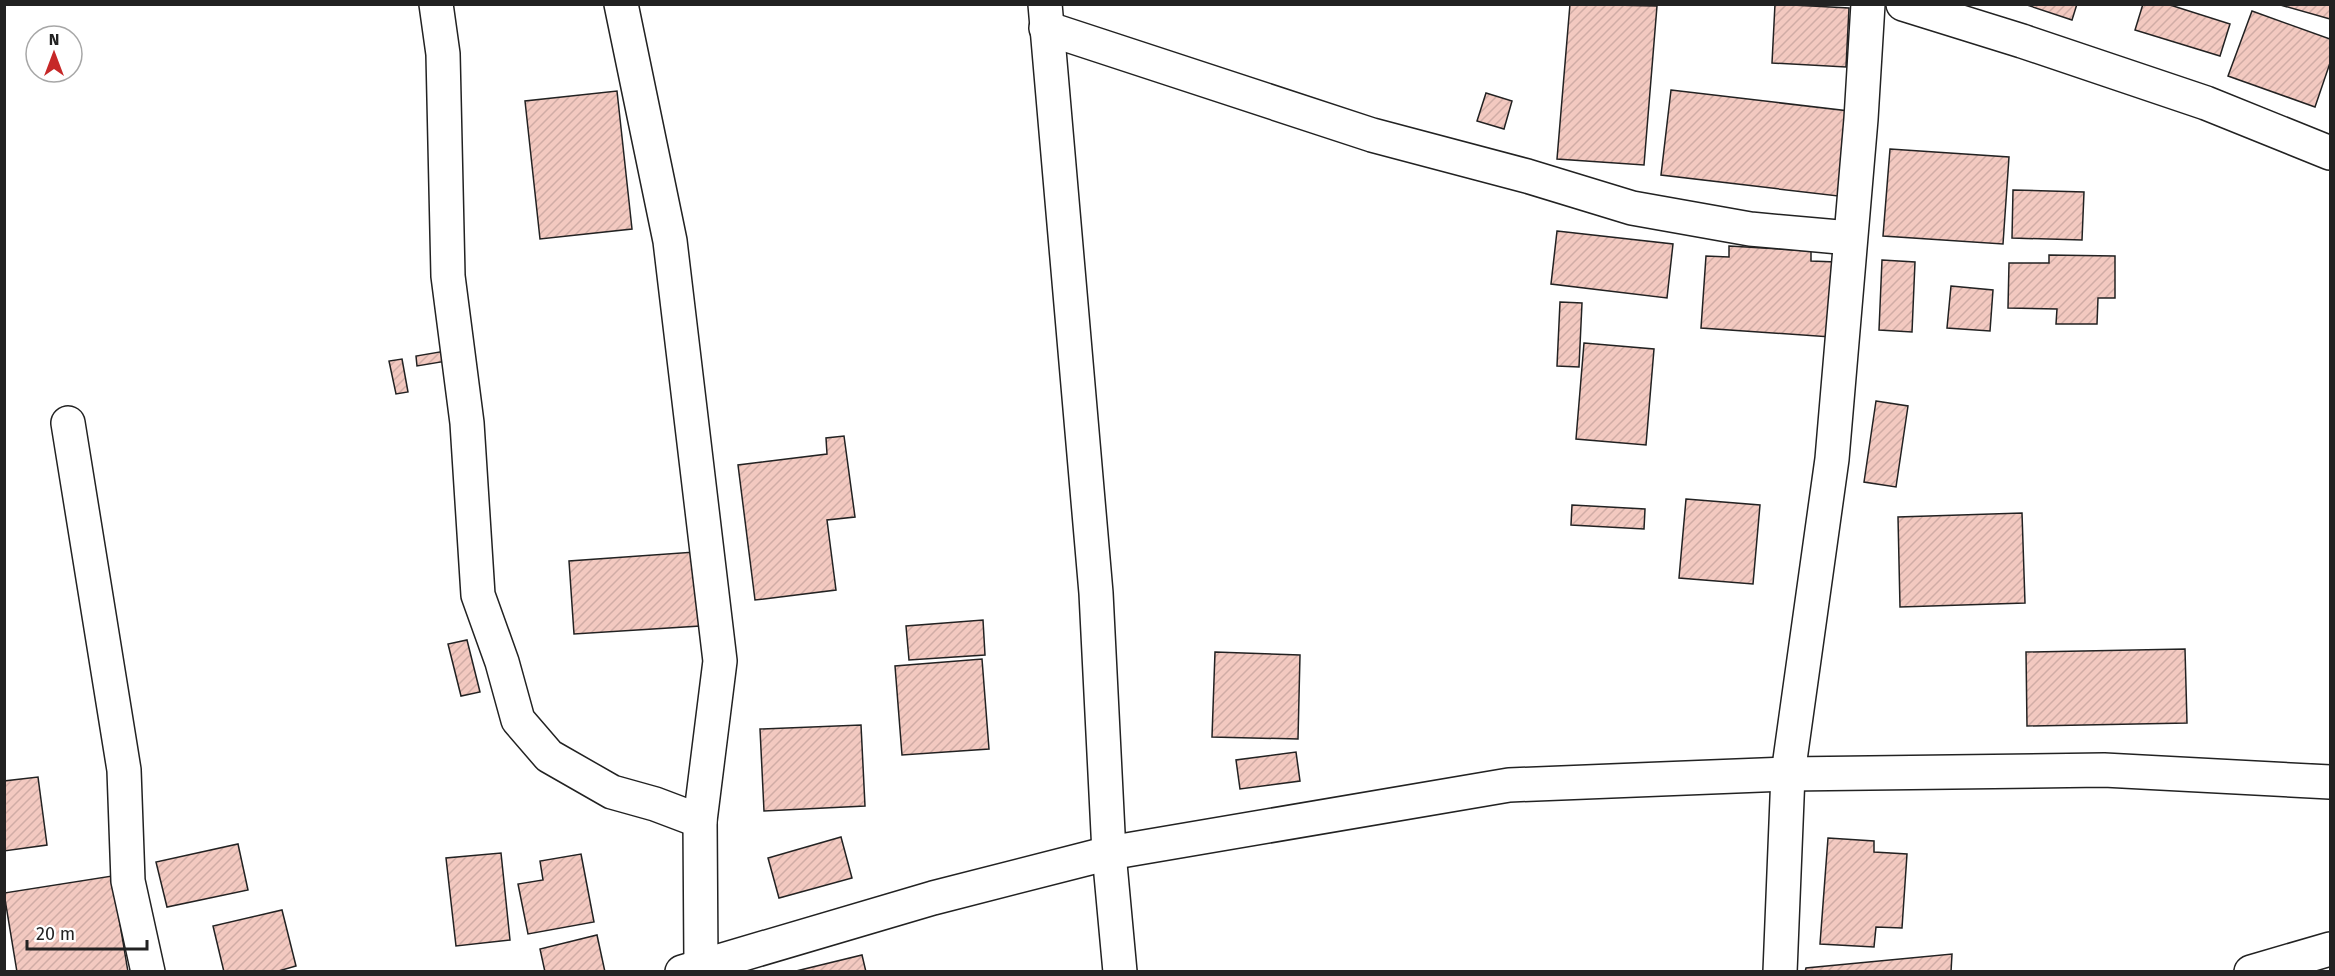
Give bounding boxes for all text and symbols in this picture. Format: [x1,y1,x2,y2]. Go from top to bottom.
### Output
north arrow [24,24,84,84]
text: N [49,30,59,49]
scale bar [27,913,147,951]
text: 20 m [36,923,75,945]

